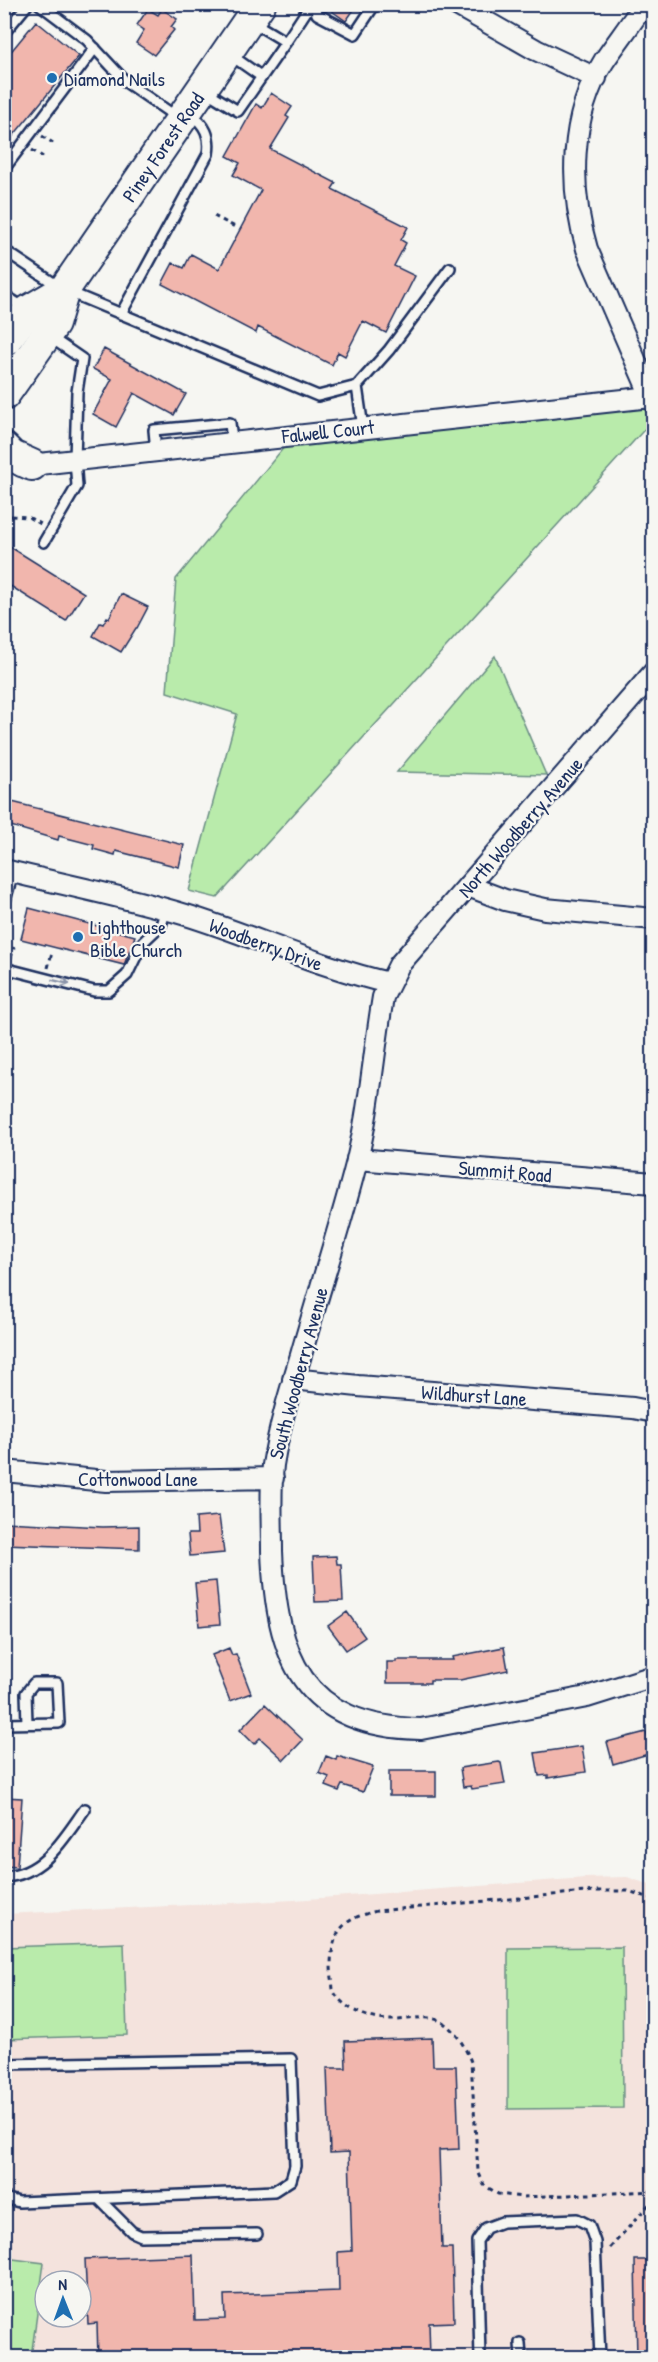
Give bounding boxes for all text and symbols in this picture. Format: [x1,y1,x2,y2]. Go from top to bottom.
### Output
place label: Diamond Nails [64,65,165,92]
marker: Diamond Nails [45,71,59,85]
street label: Piney Forest Road [115,86,209,207]
street label: Falwell Court [279,413,377,449]
street label: North Woodberry Avenue [451,751,589,903]
street label: Woodberry Drive [206,911,326,977]
place label: Lighthouse Bible Church [90,913,182,963]
marker: Lighthouse Bible Church [71,930,85,944]
one-way arrow [51,977,70,989]
street label: Summit Road [457,1153,553,1189]
street label: South Woodberry Avenue [262,1284,334,1462]
street label: Wildhurst Lane [420,1378,528,1412]
street label: Cottonwood Lane [78,1465,198,1492]
north arrow [33,2269,93,2329]
text: N [58,2273,68,2295]

